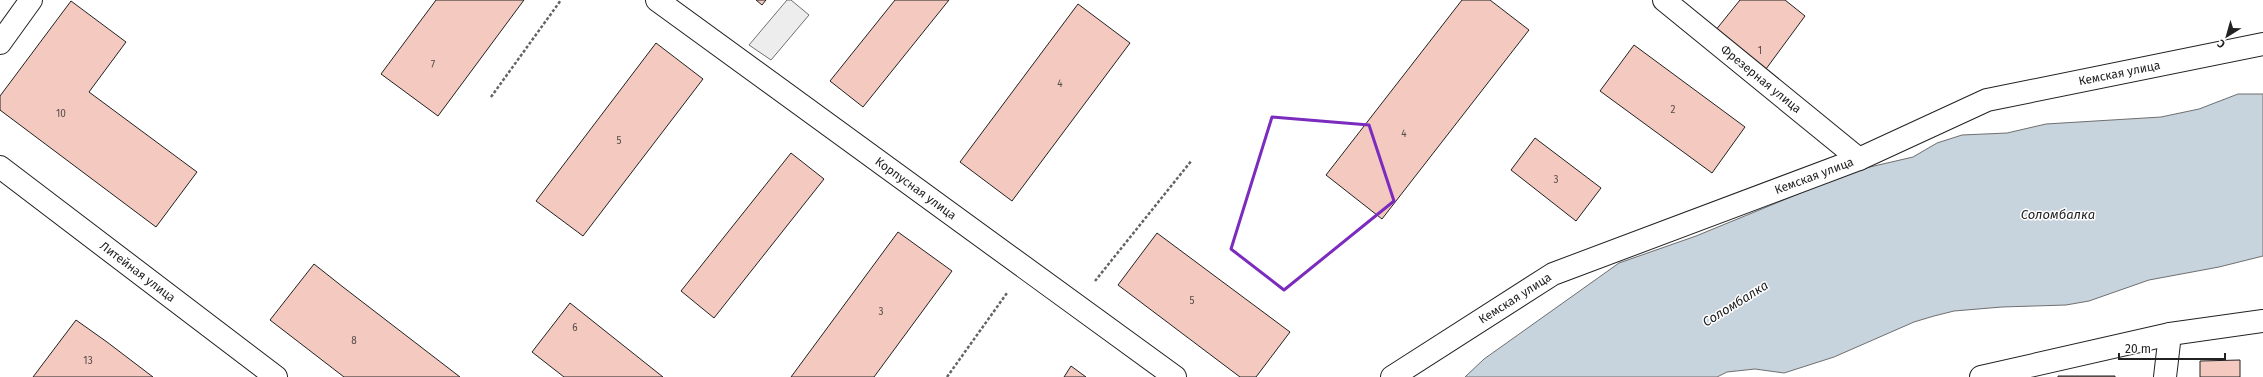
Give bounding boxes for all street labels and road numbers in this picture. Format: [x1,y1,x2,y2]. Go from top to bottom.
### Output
street label: Фрезерная улица [1718,42,1804,116]
street label: Кемская улица [2077,58,2161,88]
street label: Корпусная улица [873,154,959,222]
street label: Кемская улица [1773,155,1855,197]
street label: Литейная улица [97,239,178,305]
street label: Кемская улица [1476,270,1554,327]

